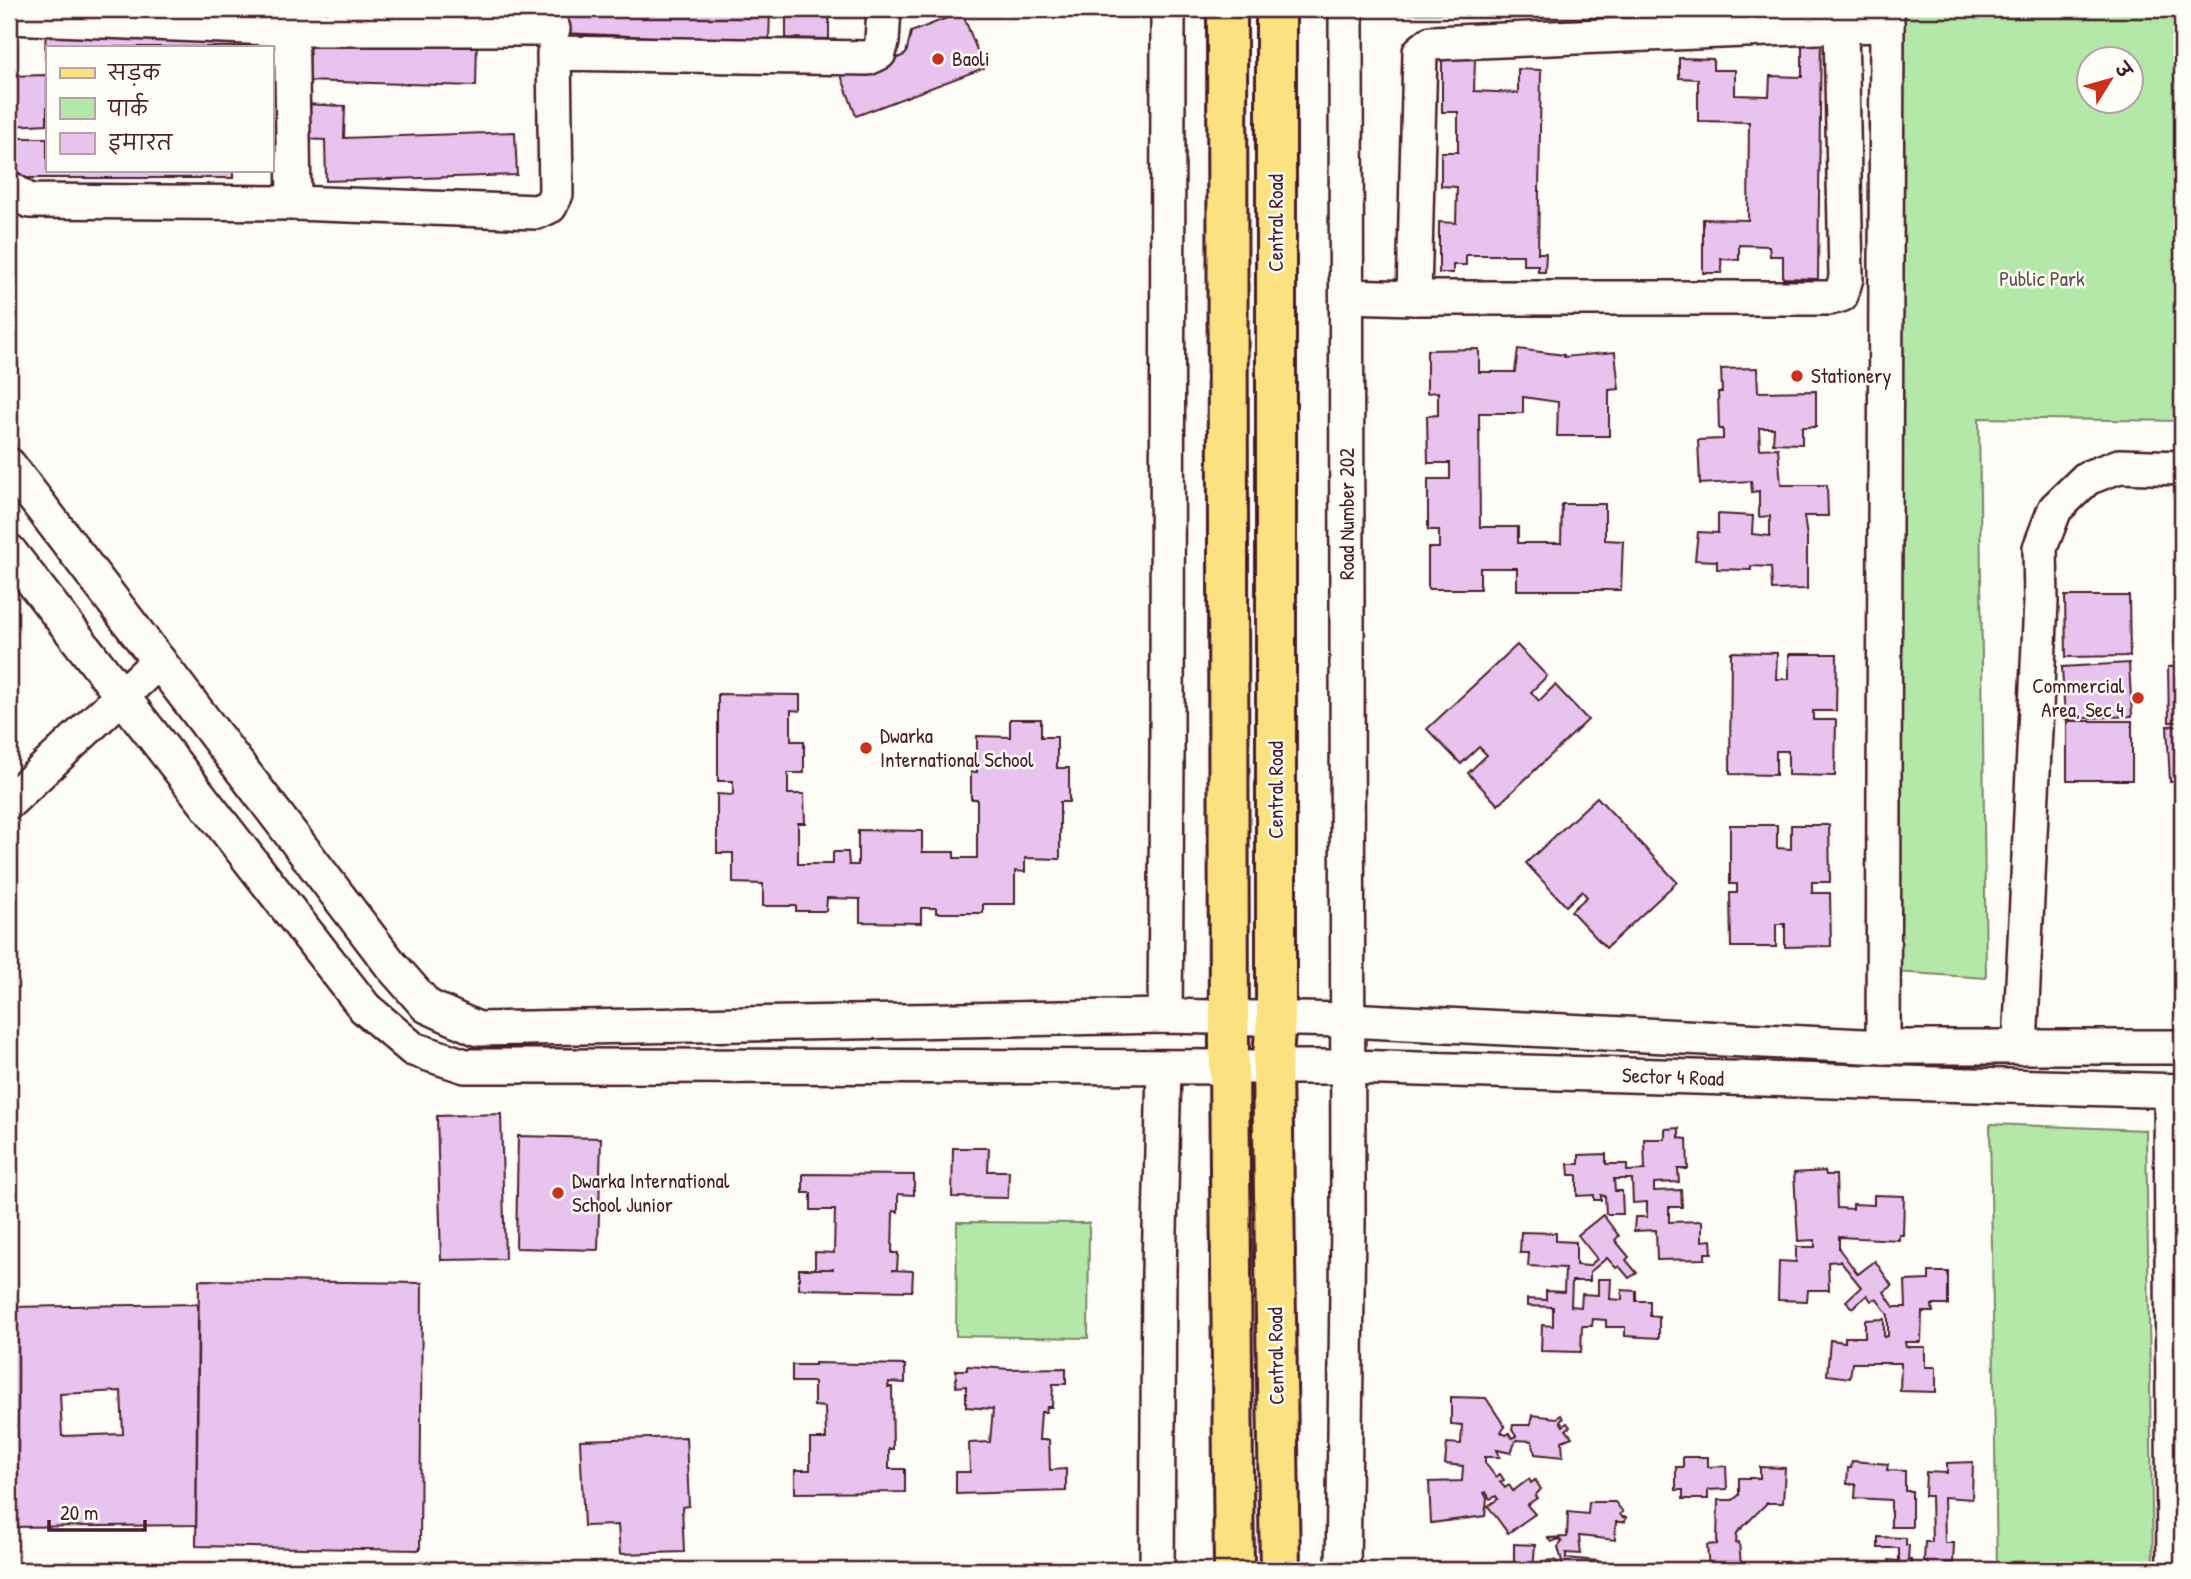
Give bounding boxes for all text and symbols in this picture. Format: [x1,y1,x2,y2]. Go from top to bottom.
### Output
place label: Baoli [952,44,990,73]
legend [46,46,273,172]
north arrow [2076,46,2146,116]
marker: Baoli [930,51,946,67]
text: उ [2108,55,2139,85]
text: सड़क [107,58,161,87]
text: पार्क [107,92,149,123]
text: इमारत [108,128,174,157]
street label: Central Road [1261,174,1290,272]
park label: Public Park [1999,264,2085,293]
place label: Stationery [1811,361,1891,390]
marker: Stationery [1789,368,1805,384]
street label: Road Number 202 [1332,448,1361,580]
place label: Commercial Area, Sec 4 [2032,671,2124,724]
marker: Commercial Area, Sec 4 [2130,690,2146,706]
place label: Dwarka International School [880,721,1034,774]
marker: Dwarka International School [858,740,874,756]
street label: Central Road [1261,741,1290,839]
street label: Sector 4 Road [1622,1060,1724,1093]
place label: Dwarka International School Junior [572,1166,730,1219]
marker: Dwarka International School Junior [550,1185,566,1201]
street label: Central Road [1260,1307,1291,1405]
scale bar [49,1488,145,1532]
text: 20 m [60,1498,98,1527]

